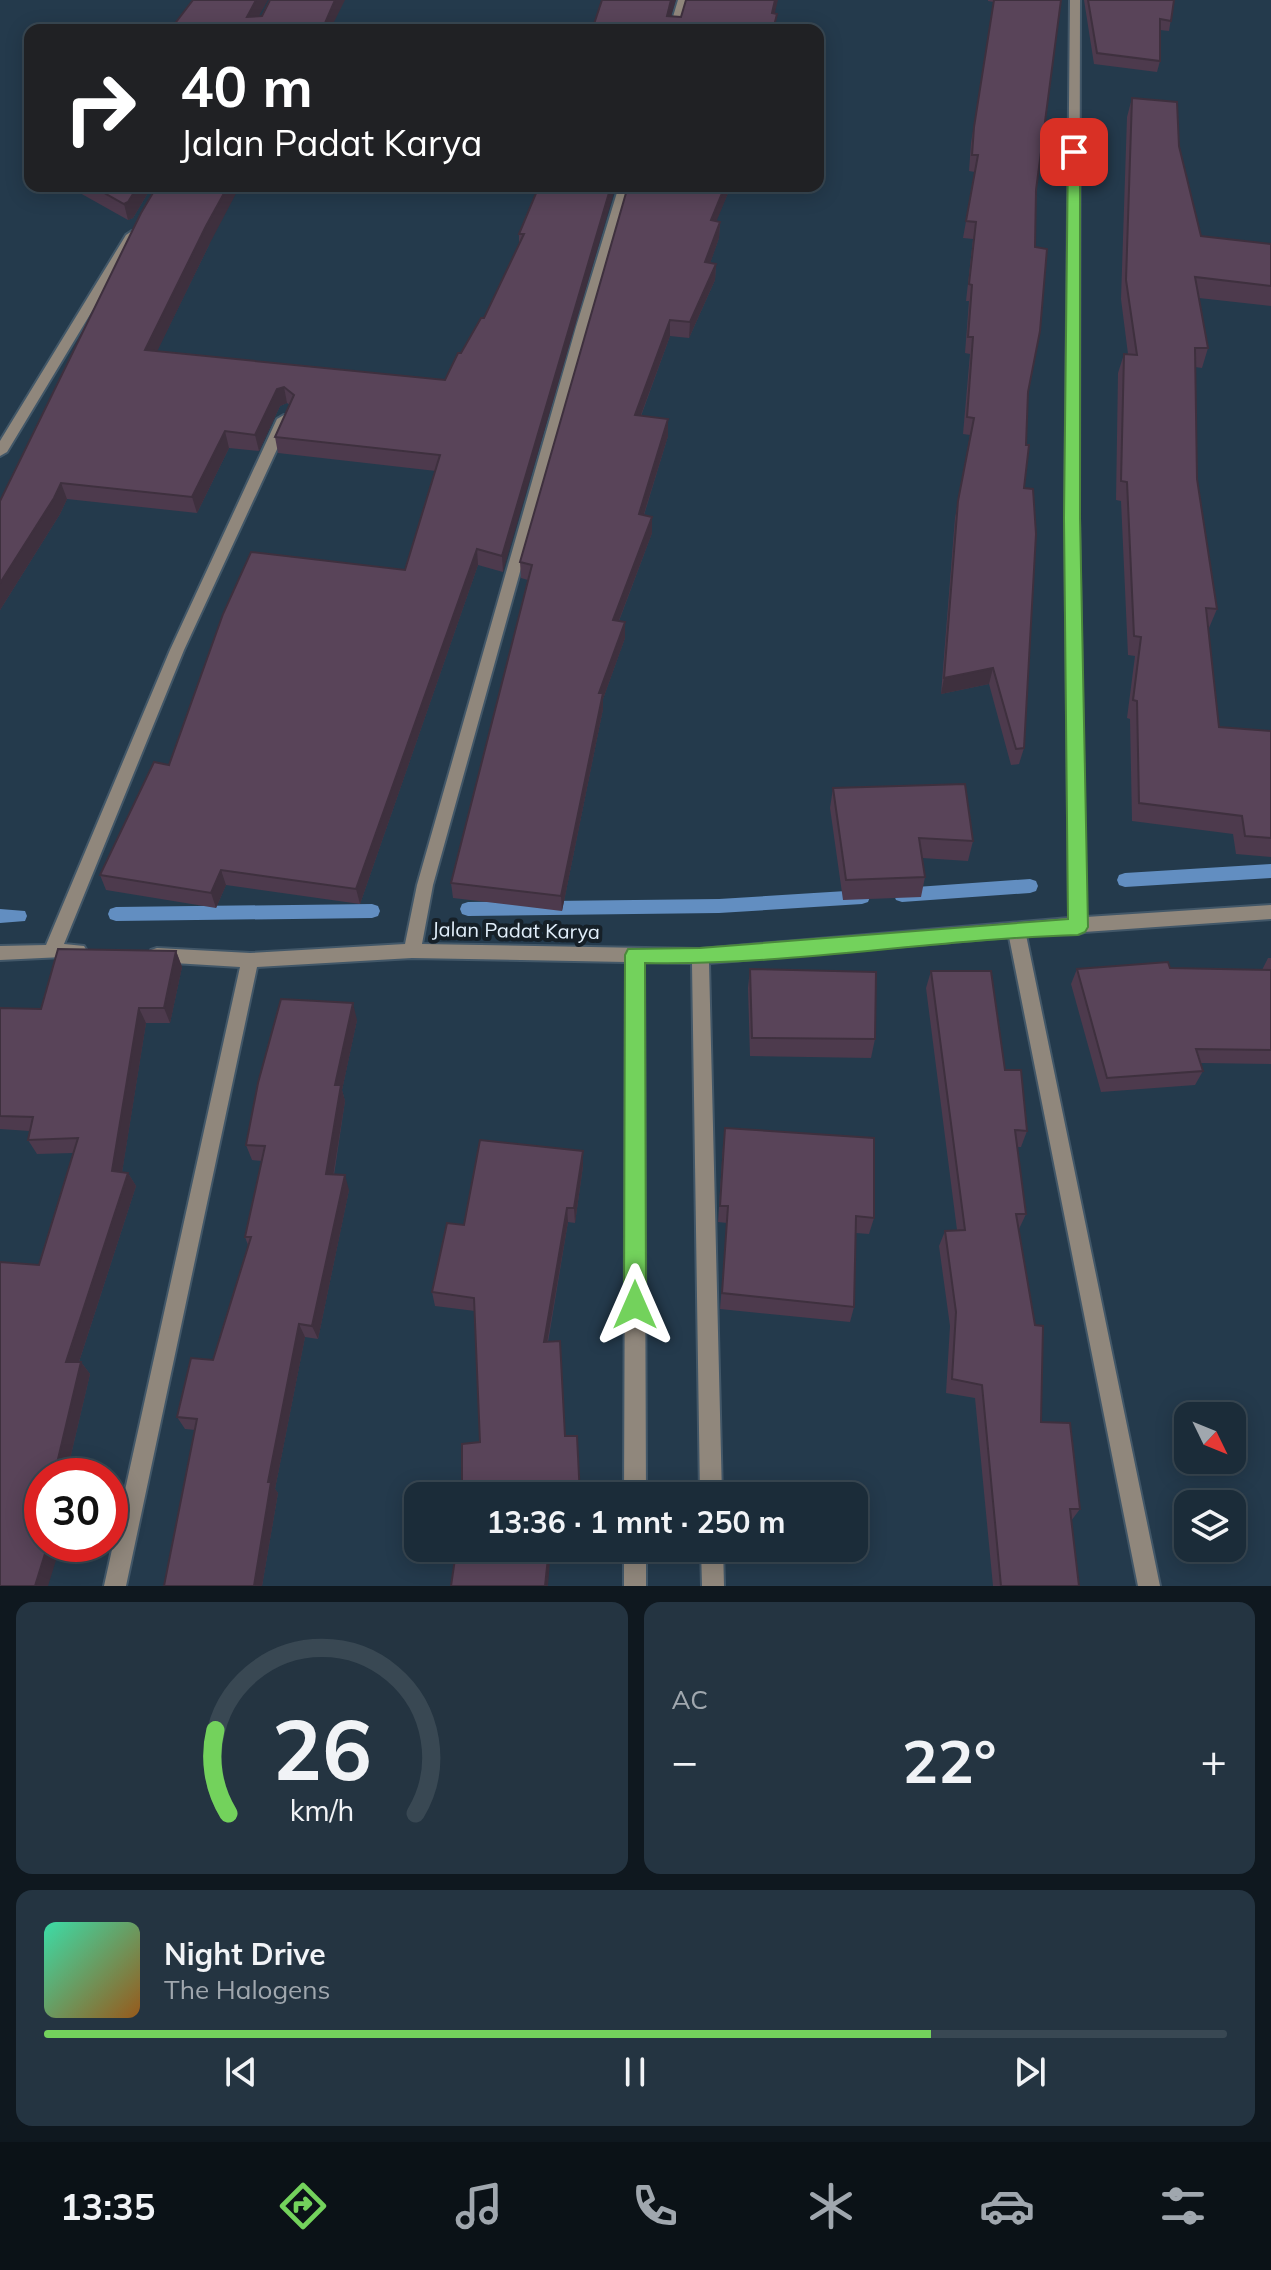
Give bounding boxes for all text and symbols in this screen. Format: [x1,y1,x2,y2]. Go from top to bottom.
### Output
text: 40 m [180,51,313,121]
icon: right [48,56,152,160]
pin [1040,118,1108,186]
text: Jalan Padat Karya [180,120,482,165]
icon: arrive [1052,130,1096,174]
street label: Jalan Padat Karya [432,916,600,944]
position arrow [593,1263,677,1347]
north arrow [1174,1402,1246,1474]
map controls [1174,1402,1246,1562]
speed limit sign: 30 [24,1458,128,1562]
button: layers [1174,1490,1246,1562]
text: 13:36 · 1 mnt · 250 m [486,1503,786,1541]
text: AC [672,1683,708,1716]
text: 26 [272,1696,372,1801]
text: 22° [902,1723,997,1798]
text: − [672,1733,698,1788]
text: + [1201,1733,1227,1788]
text: km/h [289,1792,354,1828]
text: Night Drive [164,1935,326,1973]
text: The Halogens [164,1973,330,2006]
icon: previous [219,2050,263,2094]
icon: pause [613,2050,657,2094]
icon: next [1008,2050,1052,2094]
icon: directions [275,2178,331,2234]
icon: music [451,2178,507,2234]
icon: phone [627,2178,683,2234]
icon: climate [803,2178,859,2234]
icon: car [979,2178,1035,2234]
icon: filters [1155,2178,1211,2234]
text: 13:35 [60,2184,155,2229]

